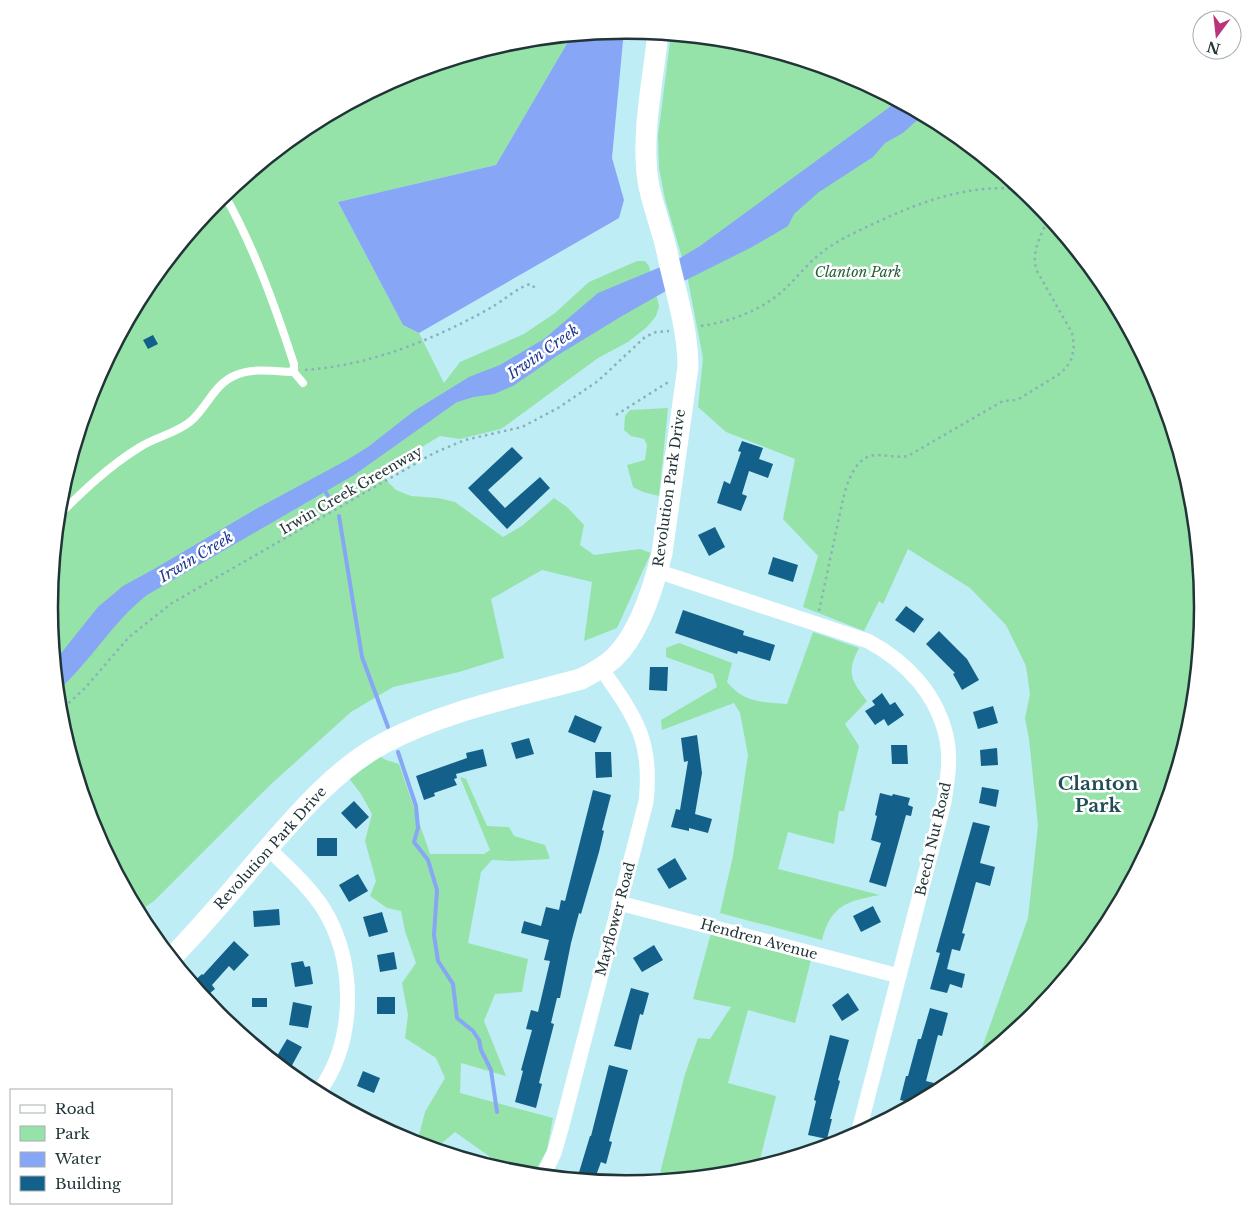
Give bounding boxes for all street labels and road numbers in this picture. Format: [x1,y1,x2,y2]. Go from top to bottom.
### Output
street label: Revolution Park Drive [649,408,689,568]
street label: Irwin Creek Greenway [277,442,425,538]
street label: Beech Nut Road [911,780,955,898]
street label: Revolution Park Drive [210,783,330,913]
street label: Mayflower Road [591,859,639,978]
street label: Hendren Avenue [698,915,820,963]

